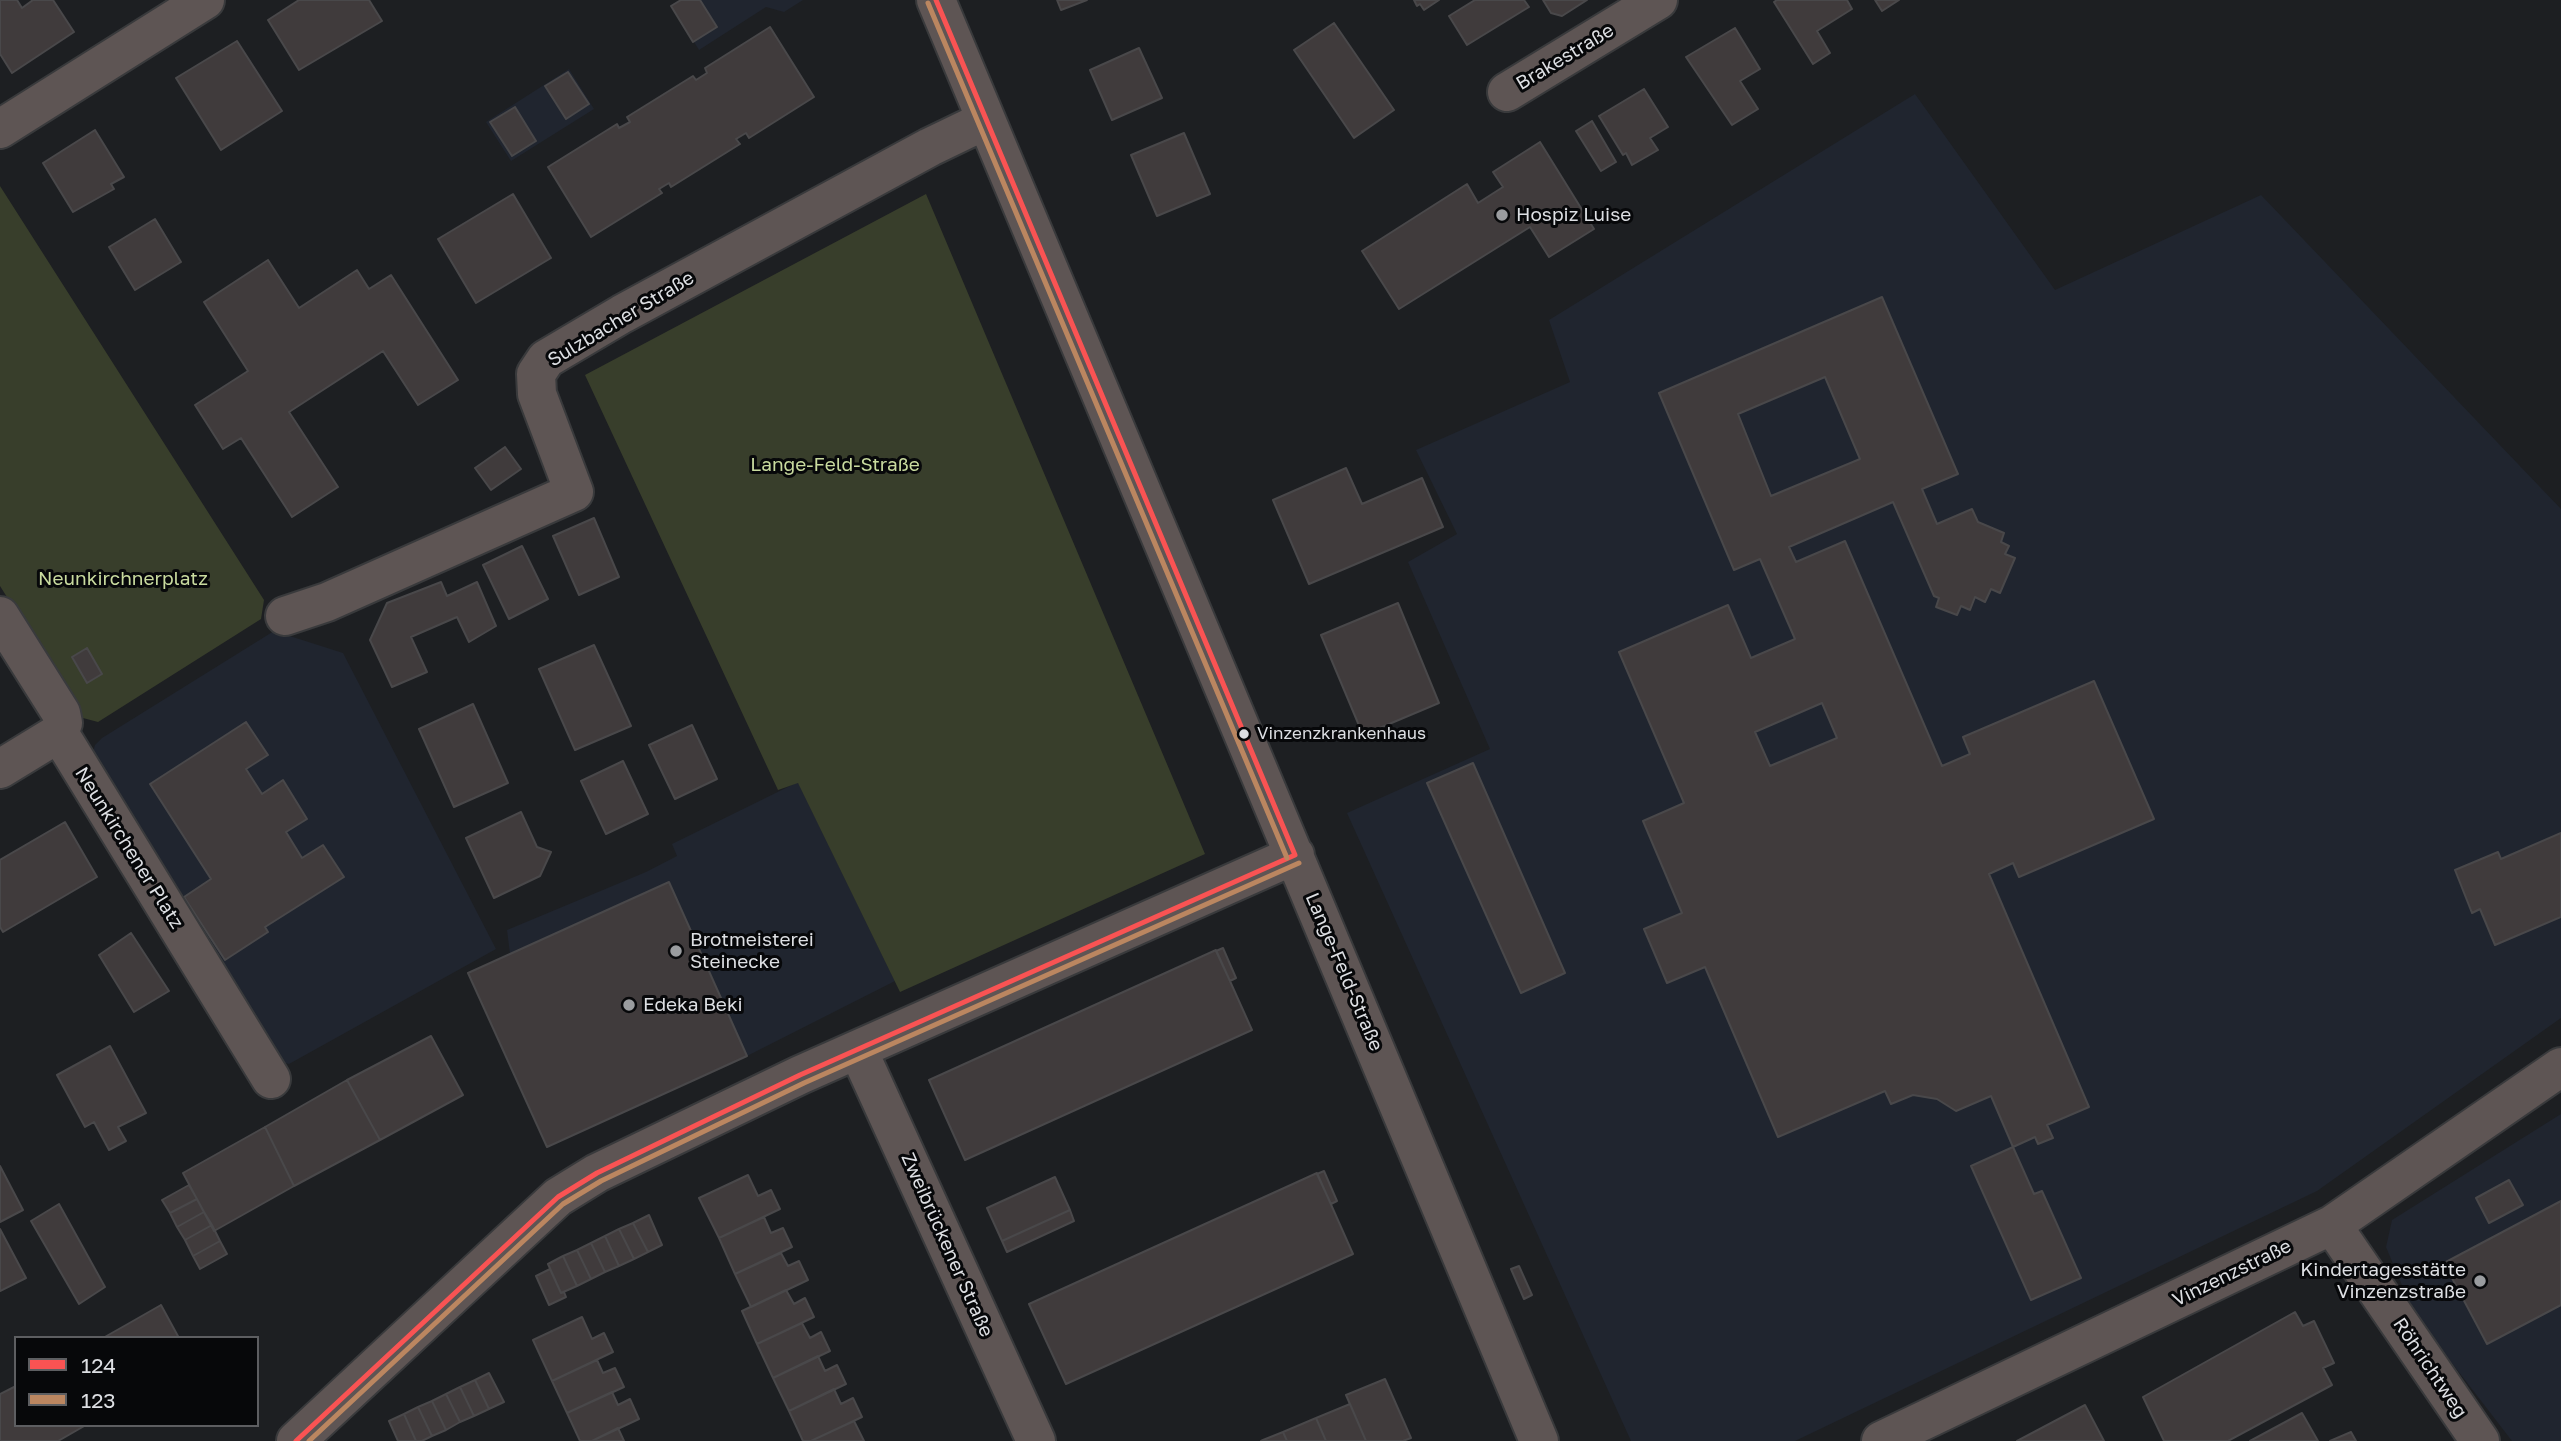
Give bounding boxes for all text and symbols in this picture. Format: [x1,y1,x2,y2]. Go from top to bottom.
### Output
street label: Brakestraße [1512,19,1618,95]
place label: Hospiz Luise [1516,204,1631,226]
marker: Hospiz Luise [1494,207,1510,223]
street label: Sulzbacher Straße [544,266,698,372]
park label: Lange-Feld-Straße [750,454,920,476]
park label: Neunkirchnerplatz [38,568,208,590]
place label: Vinzenzkrankenhaus [1257,724,1426,744]
marker: Vinzenzkrankenhaus [1237,727,1251,741]
street label: Neunkirchener Platz [70,763,188,933]
street label: Lange-Feld-Straße [1300,889,1388,1055]
place label: Brotmeisterei Steinecke [690,929,814,973]
marker: Brotmeisterei Steinecke [668,943,684,959]
place label: Edeka Beki [643,994,743,1016]
marker: Edeka Beki [621,997,637,1013]
street label: Zweibrückener Straße [896,1150,998,1340]
street label: Vinzenzstraße [2169,1234,2295,1312]
place label: Kindertagesstätte Vinzenzstraße [2300,1259,2466,1303]
marker: Kindertagesstätte Vinzenzstraße [2472,1273,2488,1289]
street label: Röhrichtweg [2388,1314,2472,1422]
legend [14,1336,259,1427]
text: 124 [81,1352,116,1378]
text: 123 [81,1387,116,1413]

